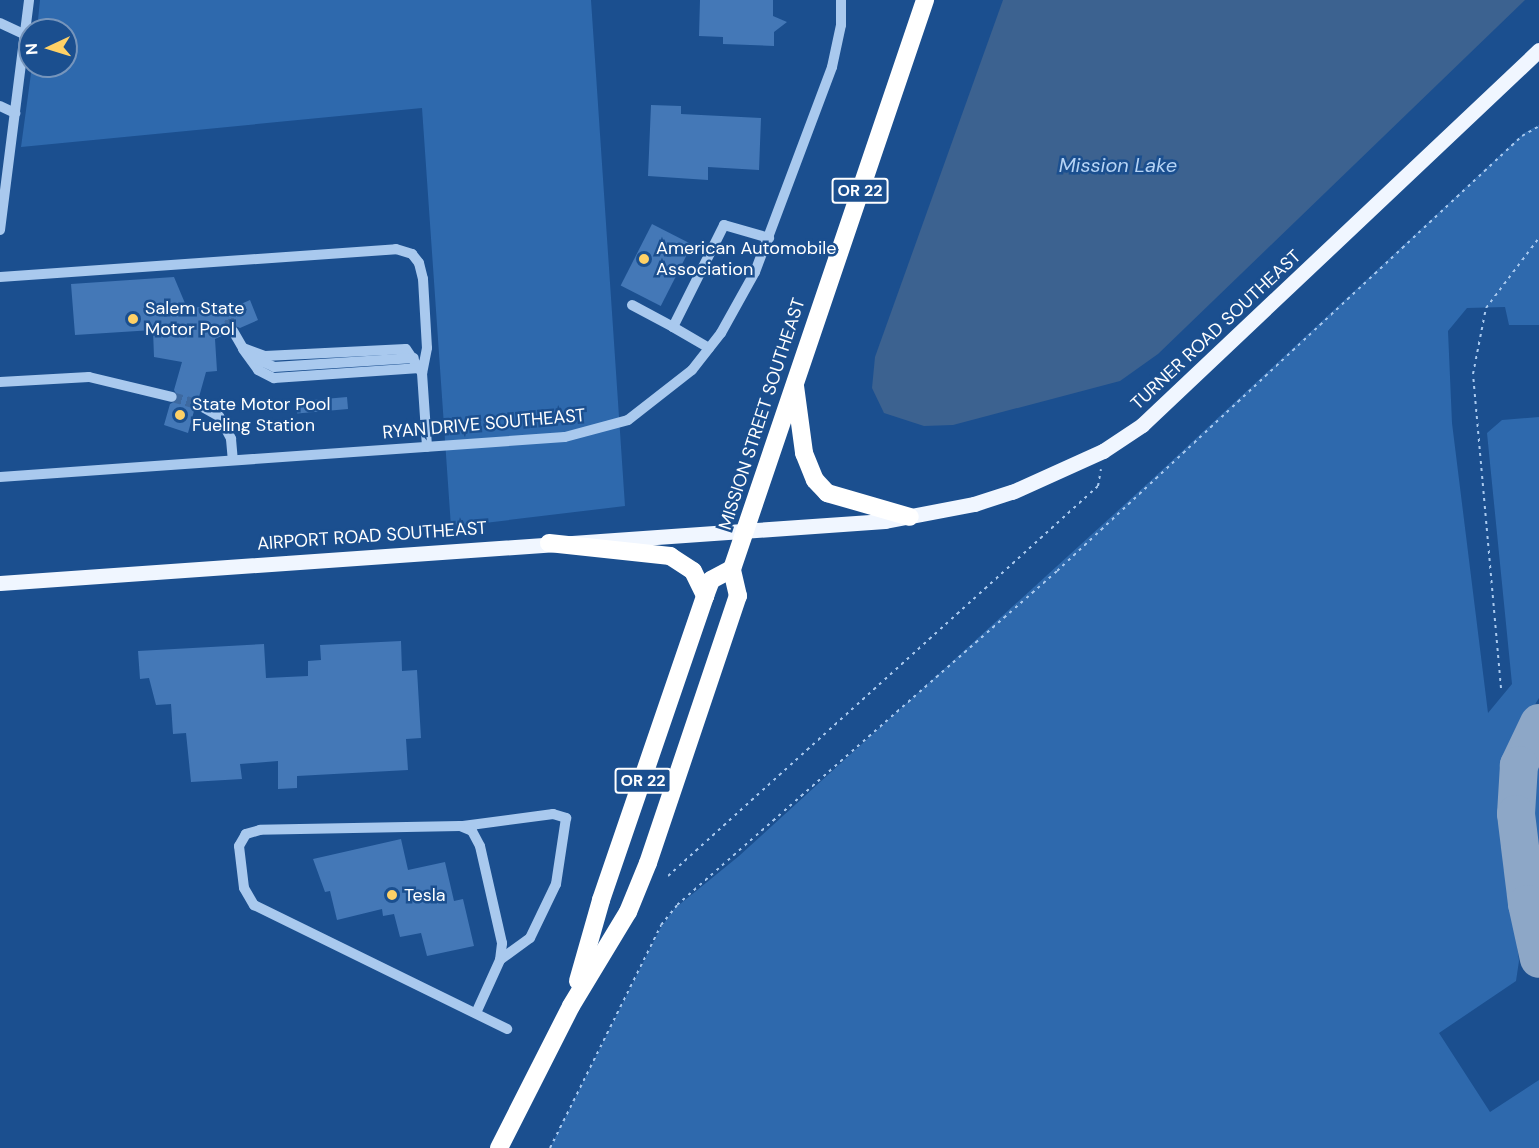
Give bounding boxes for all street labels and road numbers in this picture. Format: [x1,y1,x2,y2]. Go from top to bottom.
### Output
road number: OR 22 [832,178,888,204]
street label: TURNER ROAD SOUTHEAST [1127,246,1305,414]
street label: MISSION STREET SOUTHEAST [714,295,810,533]
street label: RYAN DRIVE SOUTHEAST [382,404,586,444]
street label: AIRPORT ROAD SOUTHEAST [256,517,488,555]
road number: OR 22 [614,768,672,794]

